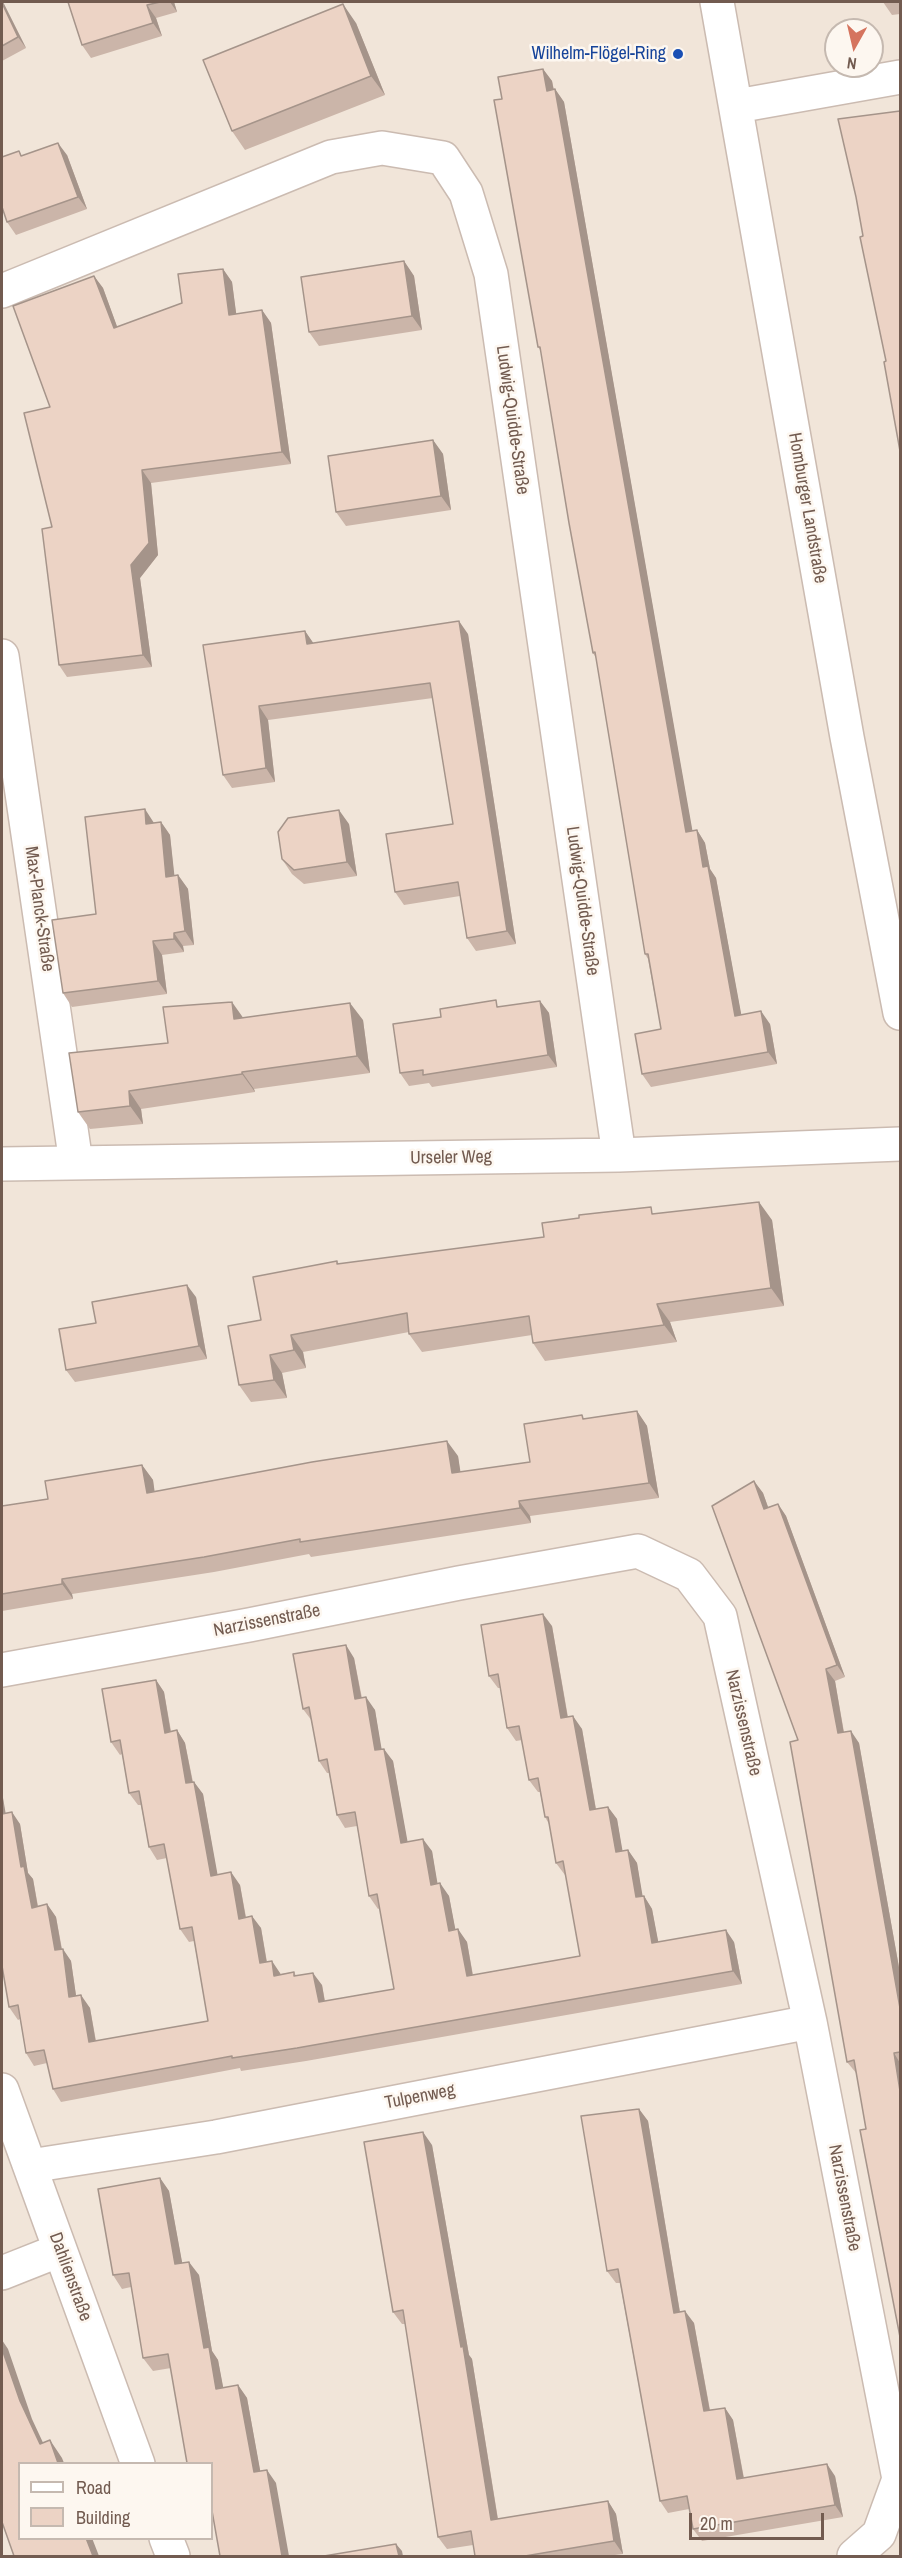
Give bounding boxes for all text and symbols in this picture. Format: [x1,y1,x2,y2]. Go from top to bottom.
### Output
north arrow [824,18,884,78]
place label: Wilhelm-Flögel-Ring [532,43,666,65]
marker: Wilhelm-Flögel-Ring [671,47,685,61]
text: N [846,52,858,75]
street label: Ludwig-Quidde-Straße [491,344,533,496]
street label: Homburger Landstraße [783,431,831,585]
street label: Ludwig-Quidde-Straße [561,825,603,977]
street label: Max-Planck-Straße [20,845,58,973]
street label: Urseler Weg [410,1146,492,1170]
street label: Narzissenstraße [212,1600,322,1642]
street label: Narzissenstraße [720,1668,766,1778]
street label: Tulpenweg [383,2080,457,2114]
street label: Narzissenstraße [823,2143,865,2253]
street label: Dahlienstraße [44,2230,96,2324]
legend [18,2462,213,2540]
text: Road [76,2475,111,2500]
scale bar [692,2501,827,2539]
text: Building [76,2505,130,2530]
text: 20 m [700,2511,733,2536]

